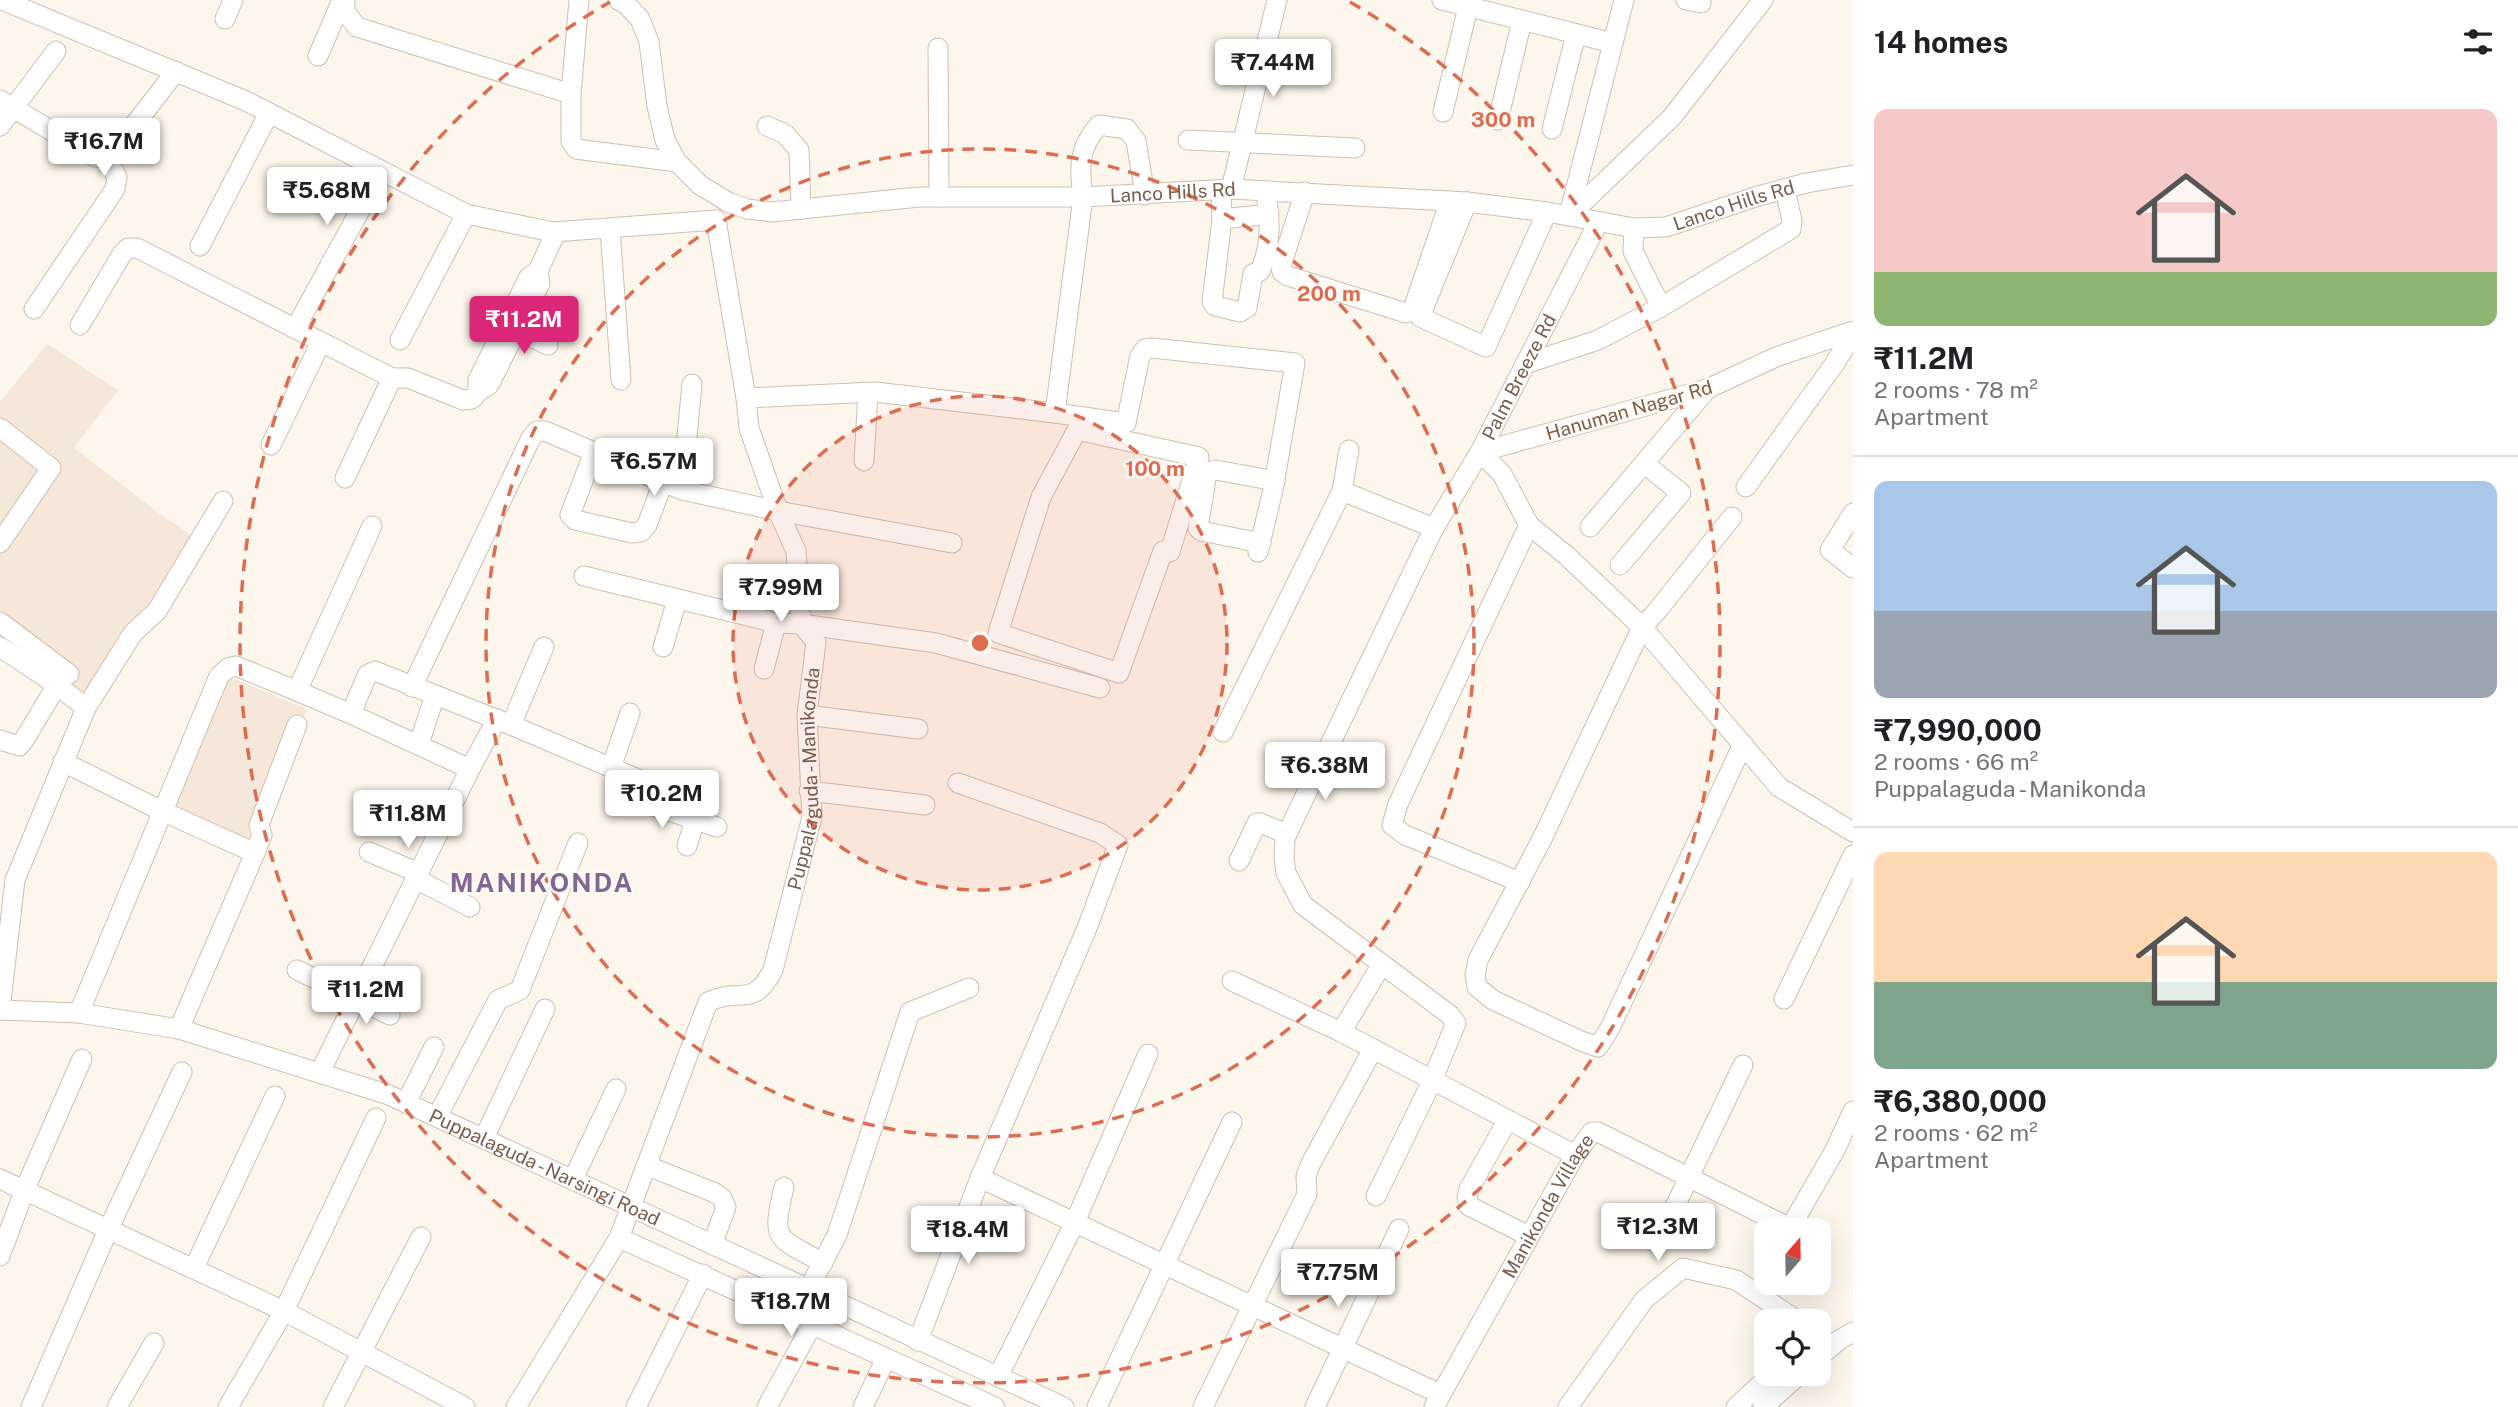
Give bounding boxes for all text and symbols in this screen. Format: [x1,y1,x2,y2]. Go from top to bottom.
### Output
icon: filters [2459,23,2497,61]
text: 14 homes [1874,24,2008,60]
pin: ₹7.44M [1216,40,1330,99]
text: ₹7.44M [1231,48,1315,75]
text: 300 m [1471,107,1535,132]
pin: ₹16.7M [47,118,161,178]
text: ₹16.7M [64,127,144,154]
icon: home [2123,155,2249,281]
pin: ₹5.68M [270,168,384,227]
text: ₹5.68M [283,176,371,203]
street label: Lanco Hills Rd [1670,176,1797,235]
street label: Lanco Hills Rd [1109,178,1236,207]
text: 200 m [1297,281,1361,306]
pin: ₹11.2M [467,296,581,356]
text: ₹11.2M [486,305,562,332]
street label: Palm Breeze Rd [1477,310,1560,444]
text: ₹11.2M [1874,340,1974,376]
street label: Hanuman Nagar Rd [1543,376,1715,444]
text: 2 rooms · 78 m² [1874,376,2038,403]
text: Apartment [1874,403,1989,430]
pin: ₹6.57M [597,438,711,498]
text: ₹6.57M [610,447,698,474]
text: 100 m [1125,456,1185,481]
icon: home [2123,527,2249,653]
pin: ₹7.99M [724,564,838,624]
text: ₹7.99M [739,573,823,600]
centre of rings [968,631,992,655]
street label: Puppalaguda - Manikonda [783,666,824,892]
text: ₹7,990,000 [1874,712,2042,748]
pin: ₹6.38M [1268,742,1382,802]
text: 2 rooms · 66 m² [1874,748,2038,775]
text: ₹6.38M [1281,751,1369,778]
pin: ₹10.2M [605,770,719,830]
text: Puppalaguda - Manikonda [1874,775,2146,802]
text: ₹10.2M [621,779,703,806]
pin: ₹11.8M [351,790,465,850]
text: ₹11.8M [369,799,447,826]
district label: MANIKONDA [450,867,634,898]
icon: home [2123,898,2249,1024]
pin: ₹11.2M [309,967,423,1026]
text: ₹11.2M [328,975,404,1002]
text: ₹6,380,000 [1874,1083,2047,1119]
street label: Puppalaguda - Narsingi Road [426,1104,664,1230]
text: 2 rooms · 62 m² [1874,1119,2038,1146]
street label: Manikonda Village [1497,1130,1598,1282]
text: Apartment [1874,1146,1989,1173]
pin: ₹12.3M [1601,1204,1715,1263]
pin: ₹18.4M [911,1206,1025,1266]
text: ₹12.3M [1617,1212,1699,1239]
text: ₹18.4M [927,1215,1009,1242]
north arrow [1754,1218,1830,1295]
map controls [1754,1218,1831,1386]
pin: ₹7.75M [1281,1250,1395,1309]
text: ₹7.75M [1297,1258,1379,1285]
pin: ₹18.7M [734,1278,848,1338]
text: ₹18.7M [751,1287,831,1314]
button: locate [1754,1309,1831,1386]

